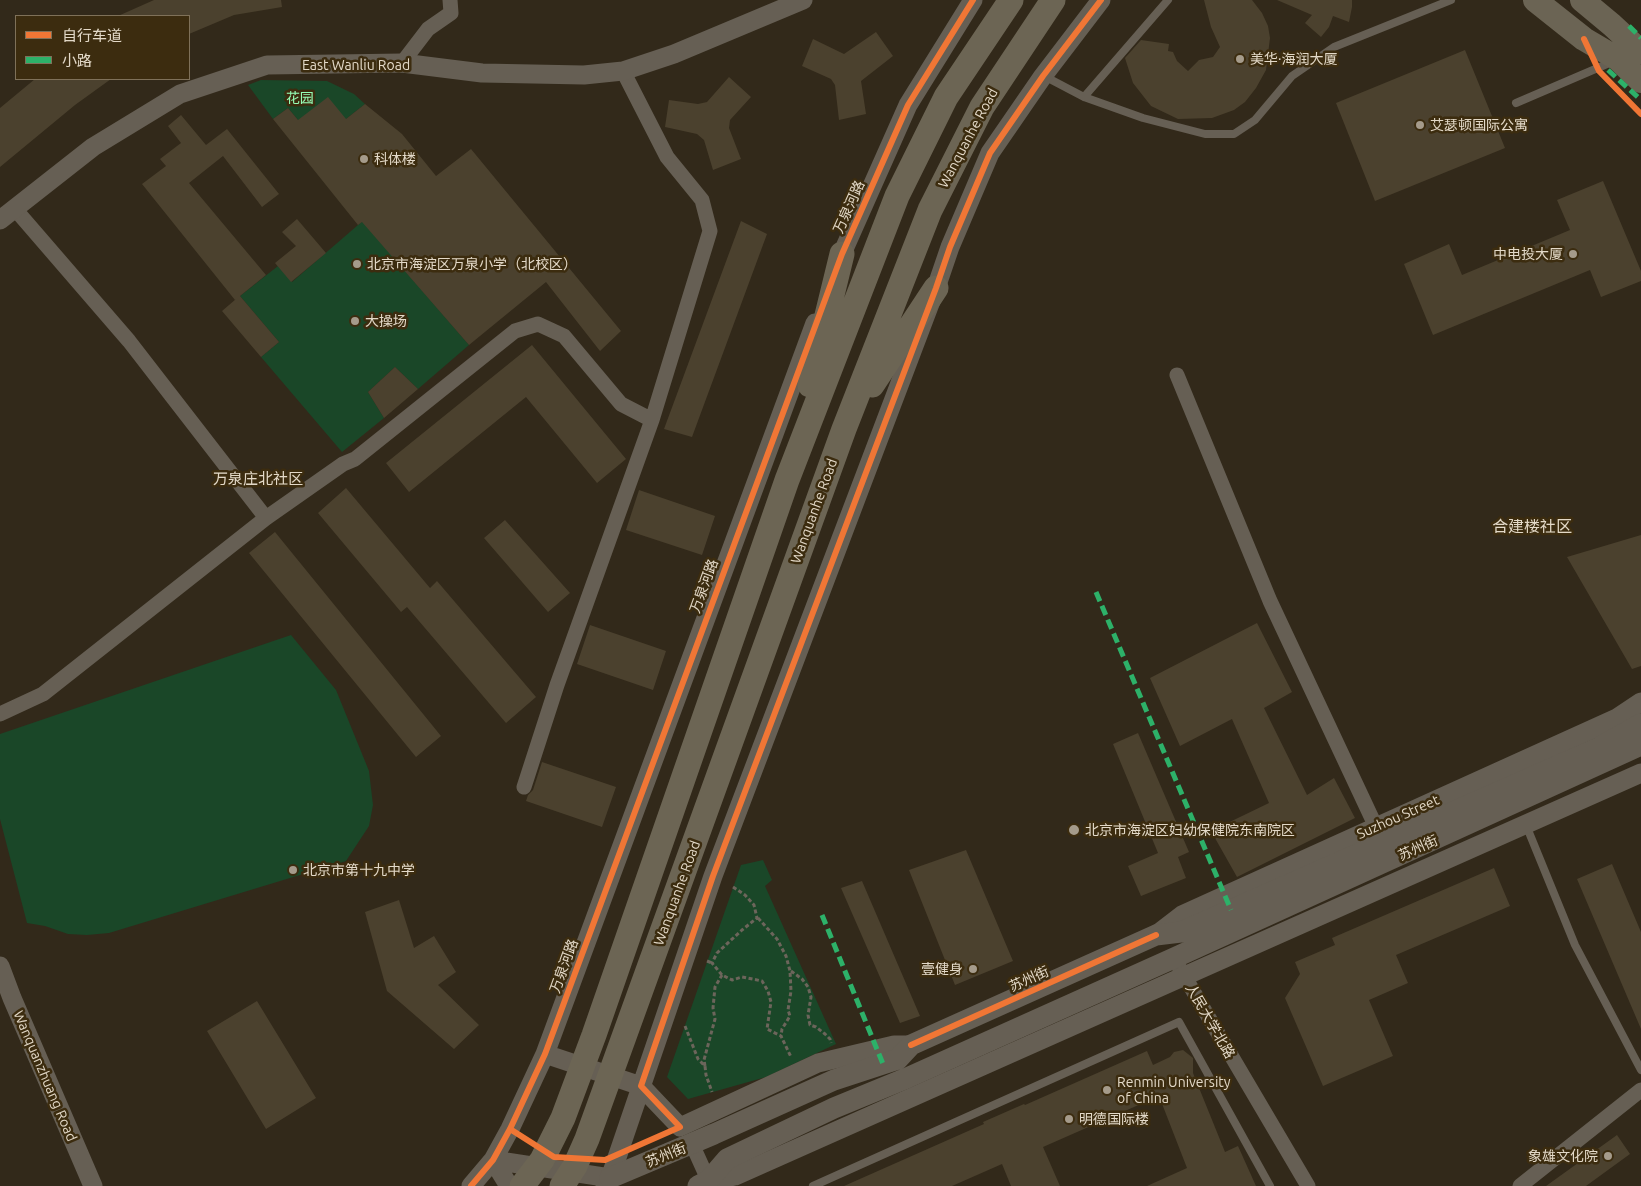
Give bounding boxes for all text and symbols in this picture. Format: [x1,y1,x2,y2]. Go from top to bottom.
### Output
legend [15,15,190,80]
text: 自行车道 [62,27,122,44]
place label: 美华·海润大厦 [1250,51,1337,67]
text: 小路 [62,52,92,69]
marker: 美华·海润大厦 [1234,53,1246,65]
street label: East Wanliu Road [302,57,410,73]
street label: Wanquanhe Road [935,85,1001,191]
park label: 花园 [286,90,314,106]
place label: 艾瑟顿国际公寓 [1430,117,1528,133]
marker: 艾瑟顿国际公寓 [1414,119,1426,131]
place label: 科体楼 [374,151,416,167]
marker: 科体楼 [358,153,370,165]
street label: 万泉河路 [830,178,868,236]
place label: 中电投大厦 [1493,246,1563,262]
marker: 中电投大厦 [1567,248,1579,260]
place label: 北京市海淀区万泉小学（北校区） [367,256,577,272]
marker: 北京市海淀区万泉小学（北校区） [351,258,363,270]
place label: 大操场 [365,313,407,329]
marker: 大操场 [349,315,361,327]
street label: Wanquanhe Road [787,456,841,566]
district label: 万泉庄北社区 [213,470,303,488]
district label: 合建楼社区 [1492,517,1572,537]
street label: 万泉河路 [687,557,721,615]
street label: Suzhou Street [1354,791,1442,843]
place label: 北京市海淀区妇幼保健院东南院区 [1085,822,1295,838]
marker: 北京市海淀区妇幼保健院东南院区 [1067,823,1081,837]
street label: 苏州街 [1395,832,1441,864]
street label: Wanquanhe Road [650,838,704,948]
place label: 北京市第十九中学 [303,862,415,878]
marker: 北京市第十九中学 [287,864,299,876]
street label: 万泉河路 [547,937,581,995]
place label: 壹健身 [921,961,963,977]
marker: 壹健身 [967,963,979,975]
street label: 苏州街 [1006,963,1052,995]
street label: 人民大学北路 [1182,980,1238,1062]
street label: Wanquanzhuang Road [10,1008,80,1144]
place label: Renmin University of China [1117,1074,1231,1106]
marker: Renmin University of China [1101,1084,1113,1096]
place label: 明德国际楼 [1079,1111,1149,1127]
marker: 明德国际楼 [1063,1113,1075,1125]
street label: 苏州街 [643,1139,689,1171]
place label: 象雄文化院 [1528,1148,1598,1164]
marker: 象雄文化院 [1602,1150,1614,1162]

